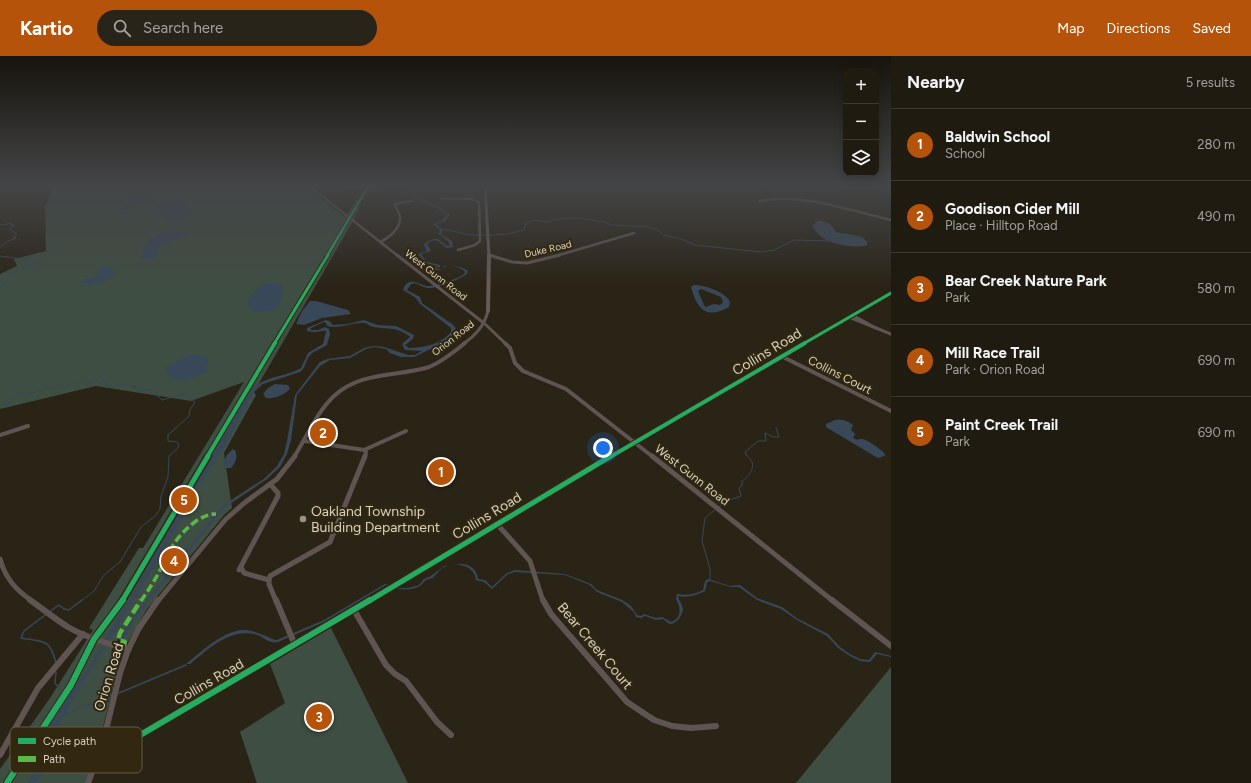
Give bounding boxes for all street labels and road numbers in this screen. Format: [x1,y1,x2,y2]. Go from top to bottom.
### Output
street label: Duke Road [523,237,573,261]
street label: West Gunn Road [402,247,470,303]
street label: Orion Road [429,317,477,359]
street label: Collins Road [729,325,805,379]
street label: Collins Court [806,353,875,397]
street label: West Gunn Road [652,442,732,508]
street label: Collins Road [449,489,525,543]
street label: Bear Creek Court [554,599,636,693]
street label: Orion Road [91,641,127,713]
street label: Collins Road [171,655,247,709]

